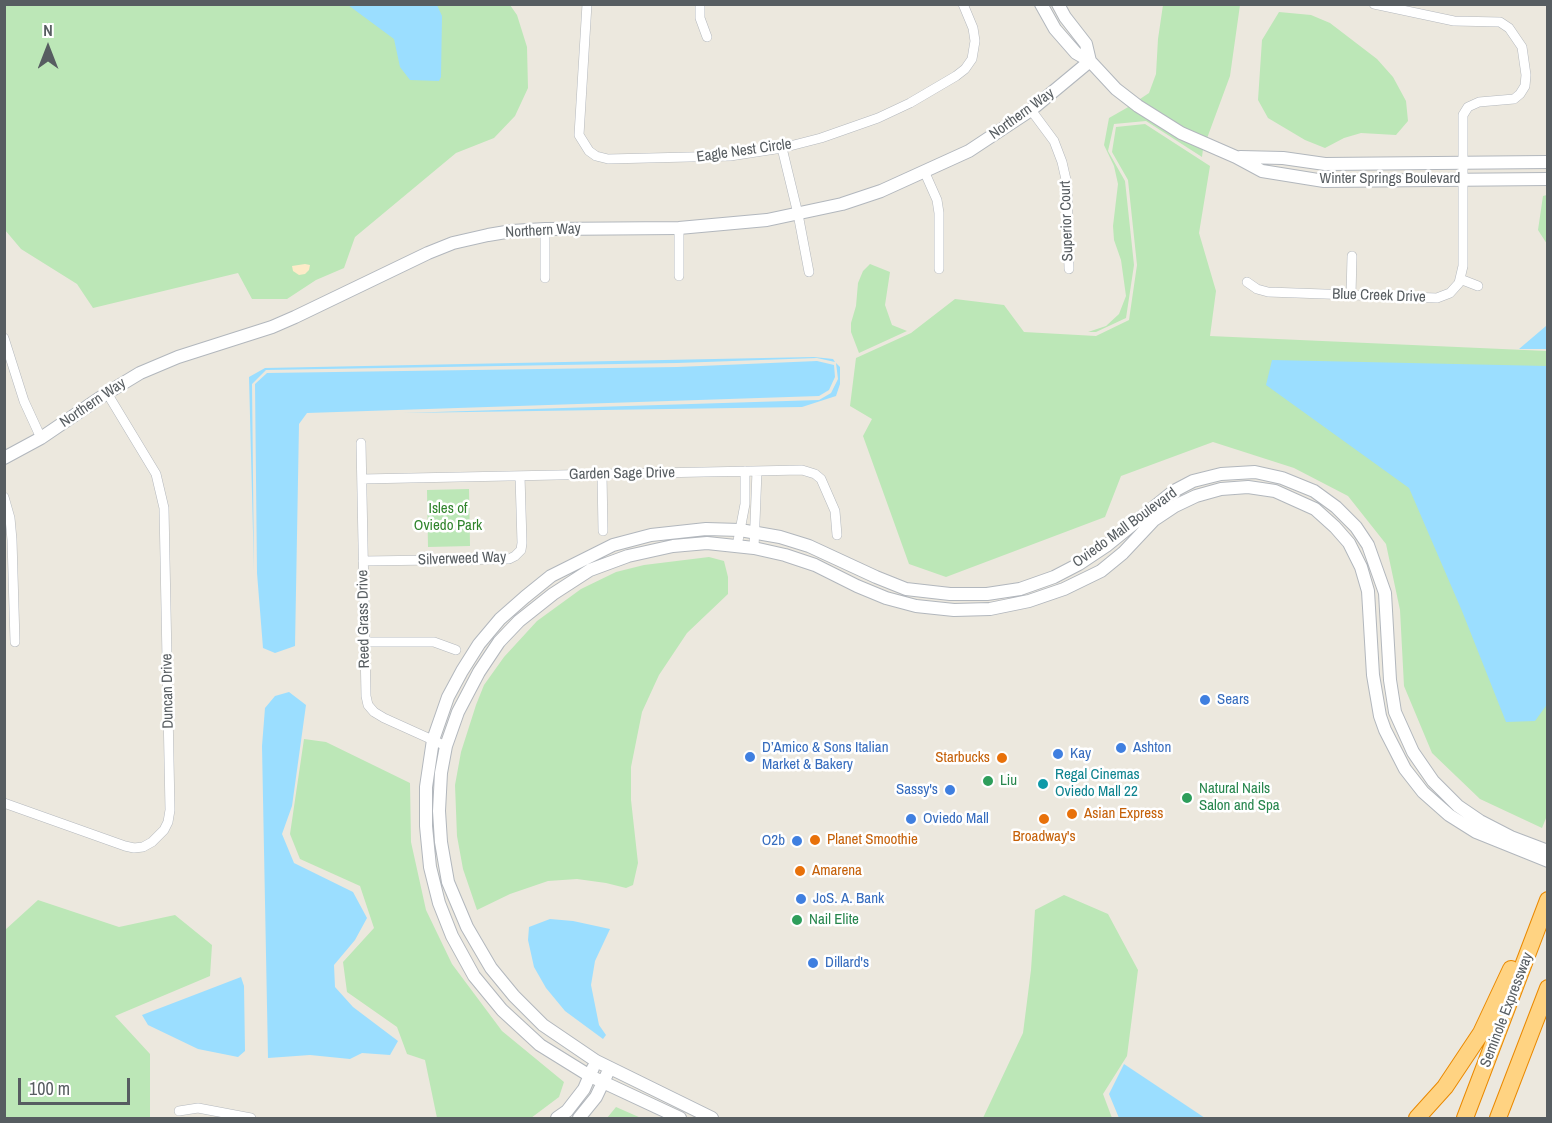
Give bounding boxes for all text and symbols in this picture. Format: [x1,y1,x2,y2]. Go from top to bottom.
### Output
north arrow [18,18,78,78]
text: N [43,19,53,41]
street label: Northern Way [986,85,1058,143]
street label: Eagle Nest Circle [695,135,793,167]
street label: Winter Springs Boulevard [1320,170,1460,188]
street label: Superior Court [1057,180,1077,262]
street label: Northern Way [505,220,581,242]
street label: Blue Creek Drive [1332,285,1426,307]
street label: Northern Way [57,374,129,432]
street label: Garden Sage Drive [569,464,675,484]
street label: Oviedo Mall Boulevard [1069,484,1181,572]
park label: Isles of Oviedo Park [414,500,482,535]
street label: Silverweed Way [418,548,506,570]
street label: Reed Grass Drive [354,570,374,668]
street label: Duncan Drive [158,653,178,729]
place label: Sears [1217,691,1249,709]
marker: Sears [1198,693,1212,707]
place label: D’Amico & Sons Italian Market & Bakery [762,739,888,774]
place label: Ashton [1133,739,1171,757]
marker: Ashton [1114,741,1128,755]
place label: Kay [1070,745,1091,763]
marker: Kay [1051,747,1065,761]
place label: Starbucks [935,749,990,767]
marker: D’Amico & Sons Italian Market & Bakery [743,750,757,764]
marker: Starbucks [995,751,1009,765]
place label: Regal Cinemas Oviedo Mall 22 [1055,766,1140,801]
place label: Liu [1000,772,1017,790]
marker: Liu [981,774,995,788]
marker: Regal Cinemas Oviedo Mall 22 [1036,777,1050,791]
place label: Natural Nails Salon and Spa [1199,780,1280,815]
place label: Sassy's [896,781,938,799]
marker: Sassy's [943,783,957,797]
marker: Natural Nails Salon and Spa [1180,791,1194,805]
place label: Asian Express [1084,805,1163,823]
marker: Asian Express [1065,807,1079,821]
place label: Oviedo Mall [923,810,989,828]
marker: Oviedo Mall [904,812,918,826]
marker: Broadway's [1037,812,1051,826]
place label: Broadway's [1012,828,1076,846]
place label: Planet Smoothie [827,831,918,849]
place label: O2b [762,832,785,850]
marker: Planet Smoothie [808,833,822,847]
marker: O2b [790,834,804,848]
place label: Amarena [812,862,862,880]
marker: Amarena [793,864,807,878]
place label: JoS. A. Bank [813,890,884,908]
marker: JoS. A. Bank [794,892,808,906]
place label: Nail Elite [809,911,859,929]
marker: Nail Elite [790,913,804,927]
street label: Seminole Expressway [1477,950,1537,1070]
place label: Dillard's [825,954,869,972]
marker: Dillard's [806,956,820,970]
scale bar [21,1066,134,1104]
text: 100 m [29,1076,70,1101]

